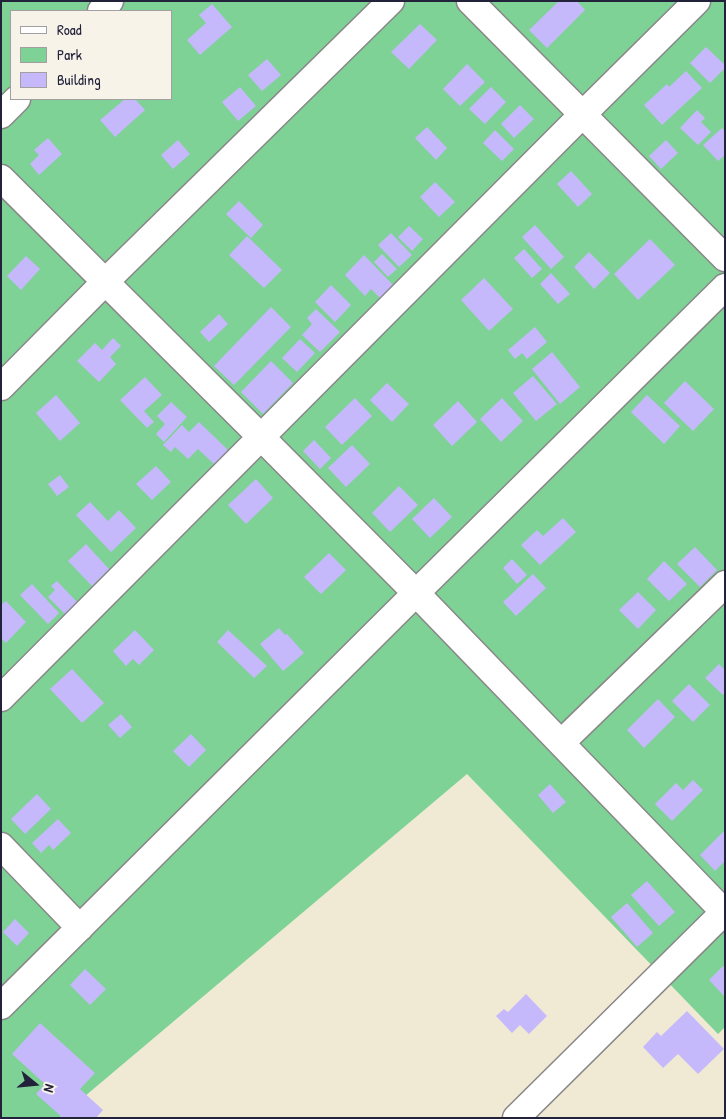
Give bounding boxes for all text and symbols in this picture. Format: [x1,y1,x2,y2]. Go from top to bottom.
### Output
legend [10,10,172,100]
text: Road [57,19,82,40]
text: Park [57,44,82,65]
text: Building [57,69,101,90]
north arrow [10,1059,60,1109]
text: N [40,1082,60,1095]

